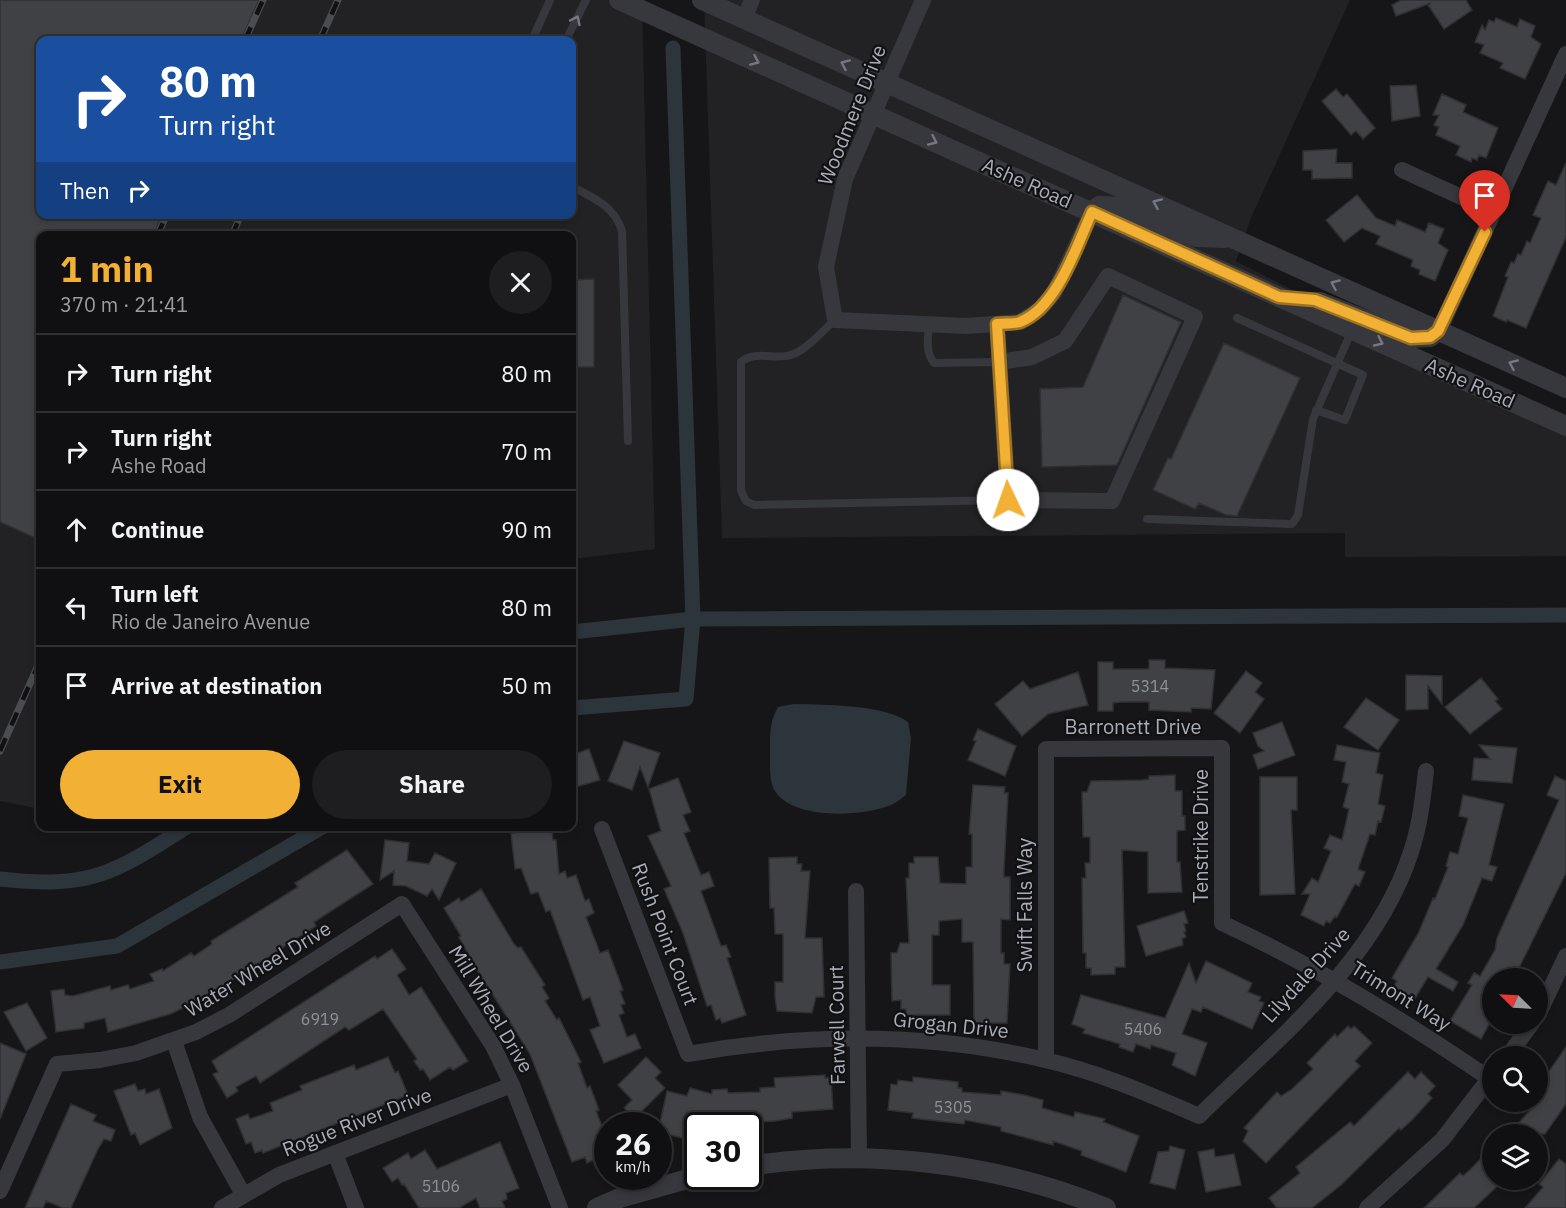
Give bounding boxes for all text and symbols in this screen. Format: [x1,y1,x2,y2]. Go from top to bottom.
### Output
one-way arrow [568,16,580,27]
street label: Woodmere Drive [811,41,892,189]
text: 80 m [159,54,257,109]
one-way arrow [749,54,760,66]
one-way arrow [841,59,852,71]
icon: right [60,60,138,138]
text: Turn right [159,107,276,142]
one-way arrow [927,134,938,146]
street label: Ashe Road [978,151,1076,214]
pin [1459,170,1510,232]
icon: right [122,174,155,207]
text: Then [60,176,110,205]
icon: arrive [1468,179,1501,212]
one-way arrow [1153,199,1164,211]
text: 1 min [60,245,154,292]
button: close [489,251,552,314]
one-way arrow [1330,279,1341,291]
text: 370 m · 21:41 [60,291,188,318]
one-way arrow [1372,335,1383,347]
street label: Ashe Road [1421,351,1519,414]
icon: right [60,357,93,390]
text: Turn right [111,359,212,388]
text: 80 m [501,359,552,388]
one-way arrow [1508,360,1519,372]
text: Turn right [111,423,212,452]
icon: right [60,435,93,468]
text: 70 m [501,437,552,466]
text: Ashe Road [111,452,207,479]
position arrow [976,468,1040,532]
icon: ahead [60,513,93,546]
text: Continue [111,515,204,544]
text: 90 m [501,515,552,544]
text: Turn left [111,579,199,608]
icon: left [60,591,93,624]
text: 80 m [501,593,552,622]
text: Rio de Janeiro Avenue [111,608,310,635]
icon: arrive [60,669,93,702]
text: Arrive at destination [111,671,322,700]
text: 50 m [501,671,552,700]
house number: 5314 [1131,676,1169,696]
street label: Barronett Drive [1065,713,1201,740]
button: Exit [60,750,300,819]
button: Share [312,750,552,819]
street label: Tenstrike Drive [1187,769,1214,903]
street label: Swift Falls Way [1011,838,1038,972]
street label: Rush Point Court [626,859,705,1009]
street label: Water Wheel Drive [180,914,336,1023]
street label: Lilydale Drive [1255,921,1356,1028]
street label: Mill Wheel Drive [443,940,540,1078]
street label: Trimont Way [1346,954,1456,1037]
street label: Farwell Court [822,965,851,1085]
north arrow [1482,968,1548,1034]
map controls [1482,968,1548,1190]
street label: Grogan Drive [892,1005,1010,1044]
house number: 6919 [301,1009,339,1029]
house number: 5406 [1124,1019,1162,1039]
button: search [1482,1046,1548,1112]
street label: Rogue River Drive [278,1081,436,1162]
house number: 5305 [934,1097,972,1117]
speed limit sign: 30 [684,1112,762,1190]
text: 26 [615,1124,651,1163]
button: layers [1482,1124,1548,1190]
text: km/h [615,1157,651,1176]
house number: 5106 [422,1176,460,1196]

